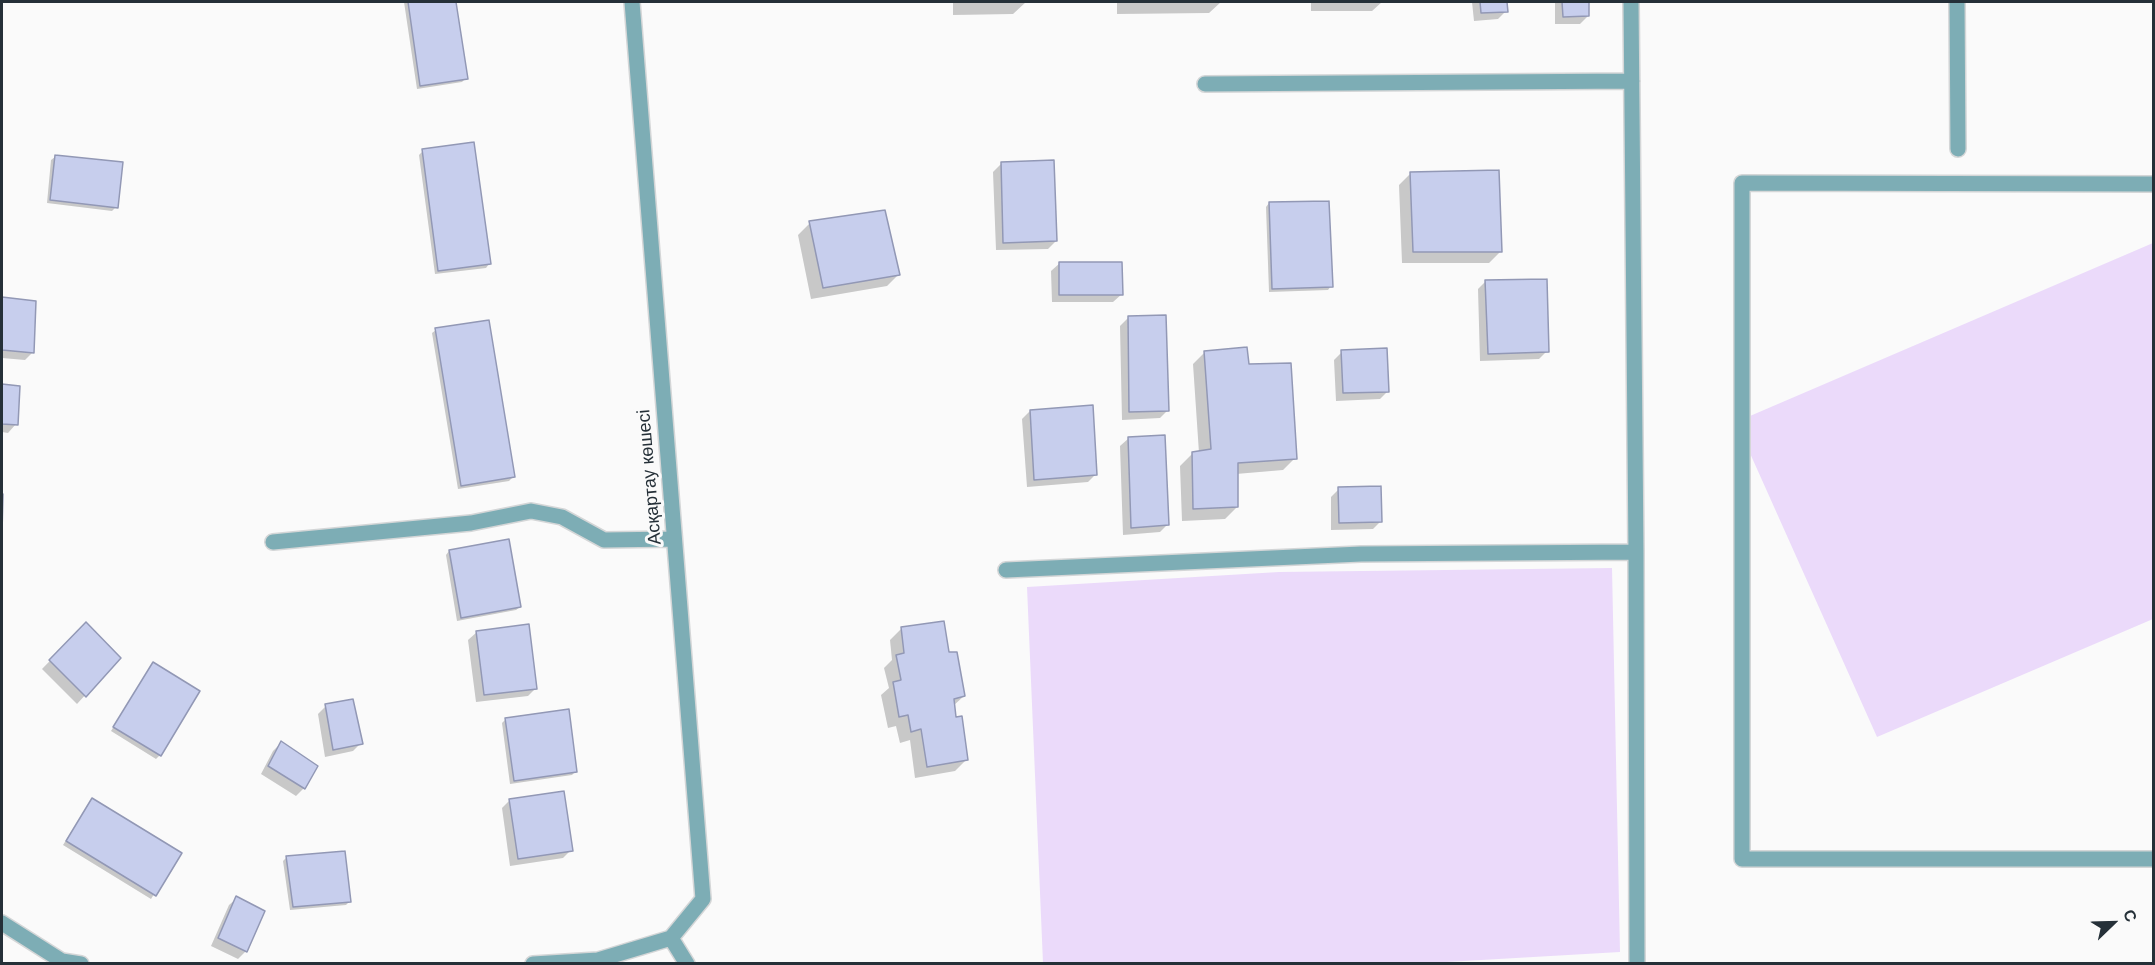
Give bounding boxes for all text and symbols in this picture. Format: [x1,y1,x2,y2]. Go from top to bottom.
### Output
street label: Асқартау көшесі [633,408,667,546]
north arrow [2083,893,2143,953]
text: С [2120,907,2140,924]

